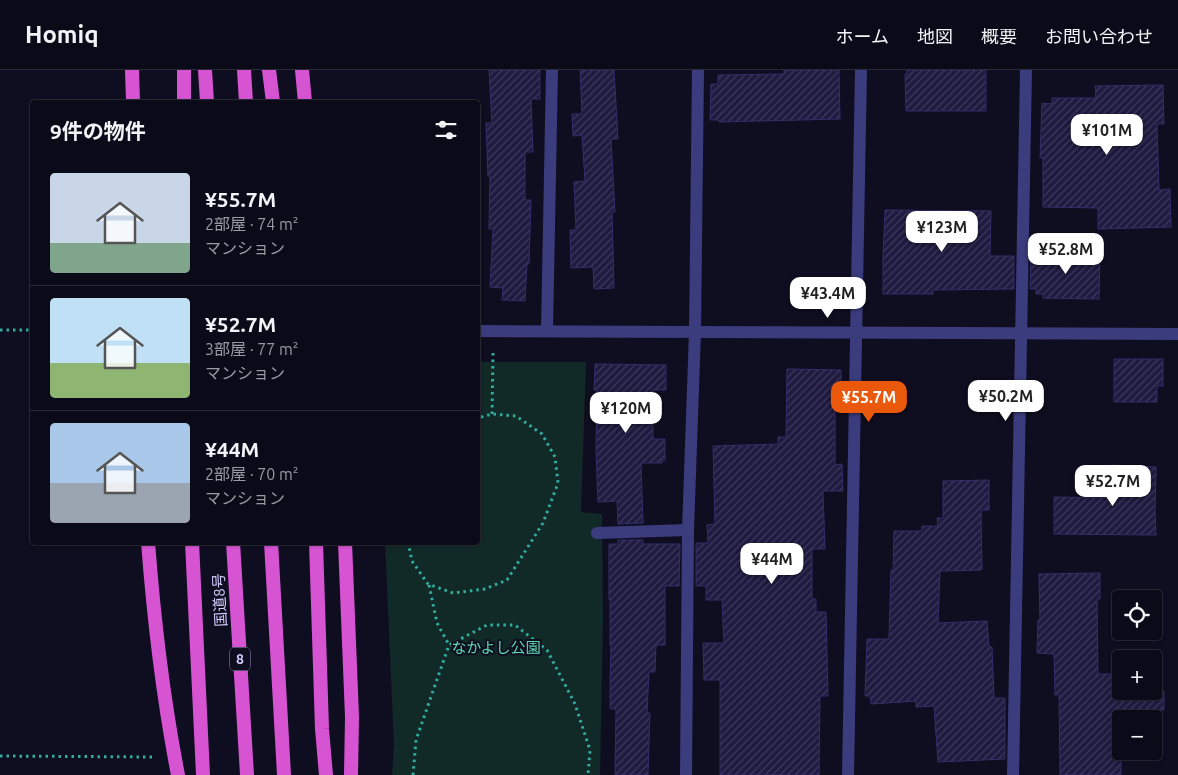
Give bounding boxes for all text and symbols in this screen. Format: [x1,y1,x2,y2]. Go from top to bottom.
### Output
text: Homiq [25,21,99,48]
text: ホーム [836,26,889,46]
text: 地図 [917,26,953,46]
text: 概要 [981,26,1017,46]
text: お問い合わせ [1045,26,1153,46]
pin: ¥101M [1072,114,1142,156]
icon: filters [432,116,460,144]
text: 9件の物件 [50,119,146,143]
text: ¥101M [1082,121,1132,139]
text: ¥55.7M [205,187,276,211]
icon: home [90,193,150,253]
pin: ¥123M [907,210,977,253]
text: 2部屋 · 74 m² [205,215,299,233]
text: ¥123M [917,218,967,236]
pin: ¥52.8M [1025,232,1107,275]
text: マンション [205,239,285,257]
text: ¥52.8M [1039,240,1093,258]
pin: ¥43.4M [787,276,869,319]
text: ¥43.4M [801,284,855,302]
text: ¥52.7M [205,312,276,336]
icon: home [90,318,150,378]
text: 3部屋 · 77 m² [205,340,299,358]
text: マンション [205,364,285,382]
pin: ¥55.7M [828,380,910,423]
pin: ¥50.2M [965,380,1047,422]
text: ¥50.2M [979,387,1033,405]
text: ¥55.7M [842,388,896,406]
pin: ¥120M [591,392,661,434]
text: ¥120M [601,399,651,417]
text: ¥44M [205,437,259,461]
icon: home [90,443,150,503]
pin: ¥52.7M [1072,464,1154,507]
text: 2部屋 · 70 m² [205,465,299,483]
text: ¥52.7M [1086,472,1140,490]
text: マンション [205,489,285,507]
pin: ¥44M [742,542,802,585]
text: ¥44M [751,550,793,568]
street label: 国道8号 [210,573,229,627]
map controls [1112,590,1162,760]
button: locate [1112,590,1162,640]
park label: なかよし公園 [451,639,541,656]
road number: 8 [230,648,250,670]
button: + [1112,650,1162,700]
button: − [1112,710,1162,760]

